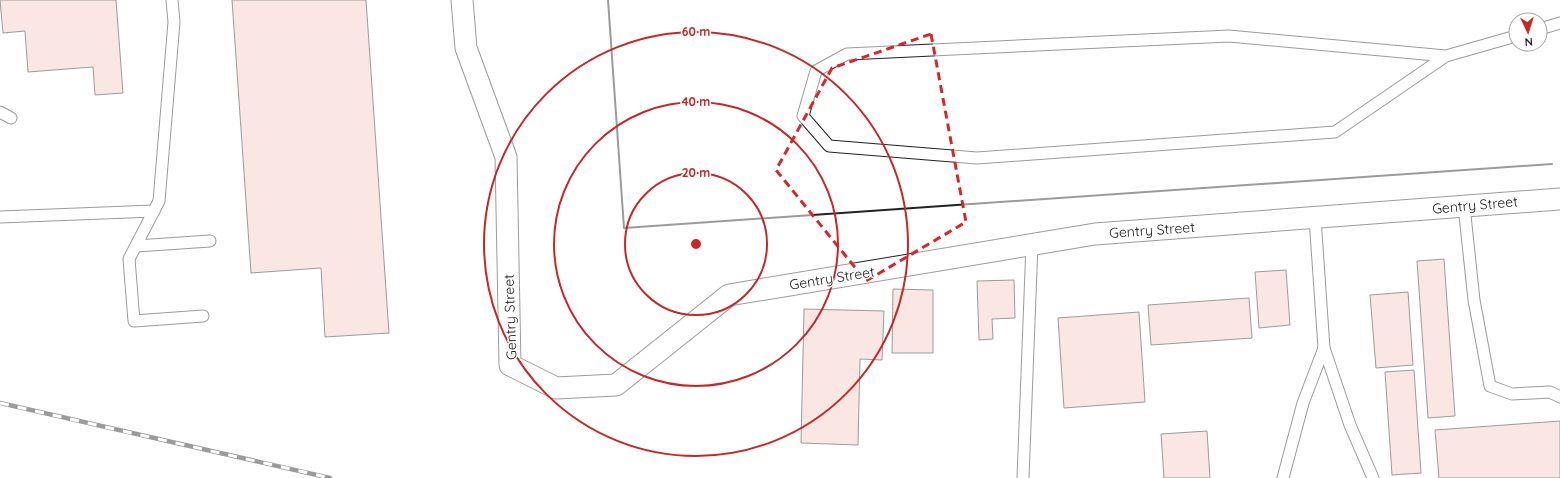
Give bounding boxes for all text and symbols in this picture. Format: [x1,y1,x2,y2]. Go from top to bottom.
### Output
north arrow [1508,12,1548,52]
text: 60 m [682,24,710,39]
text: N [1524,35,1533,49]
text: 40 m [682,94,710,109]
text: 20 m [682,165,710,180]
street label: Gentry Street [1431,192,1519,218]
street label: Gentry Street [1109,218,1196,242]
centre of rings [689,237,703,251]
street label: Gentry Street [788,262,876,294]
street label: Gentry Street [499,274,520,360]

